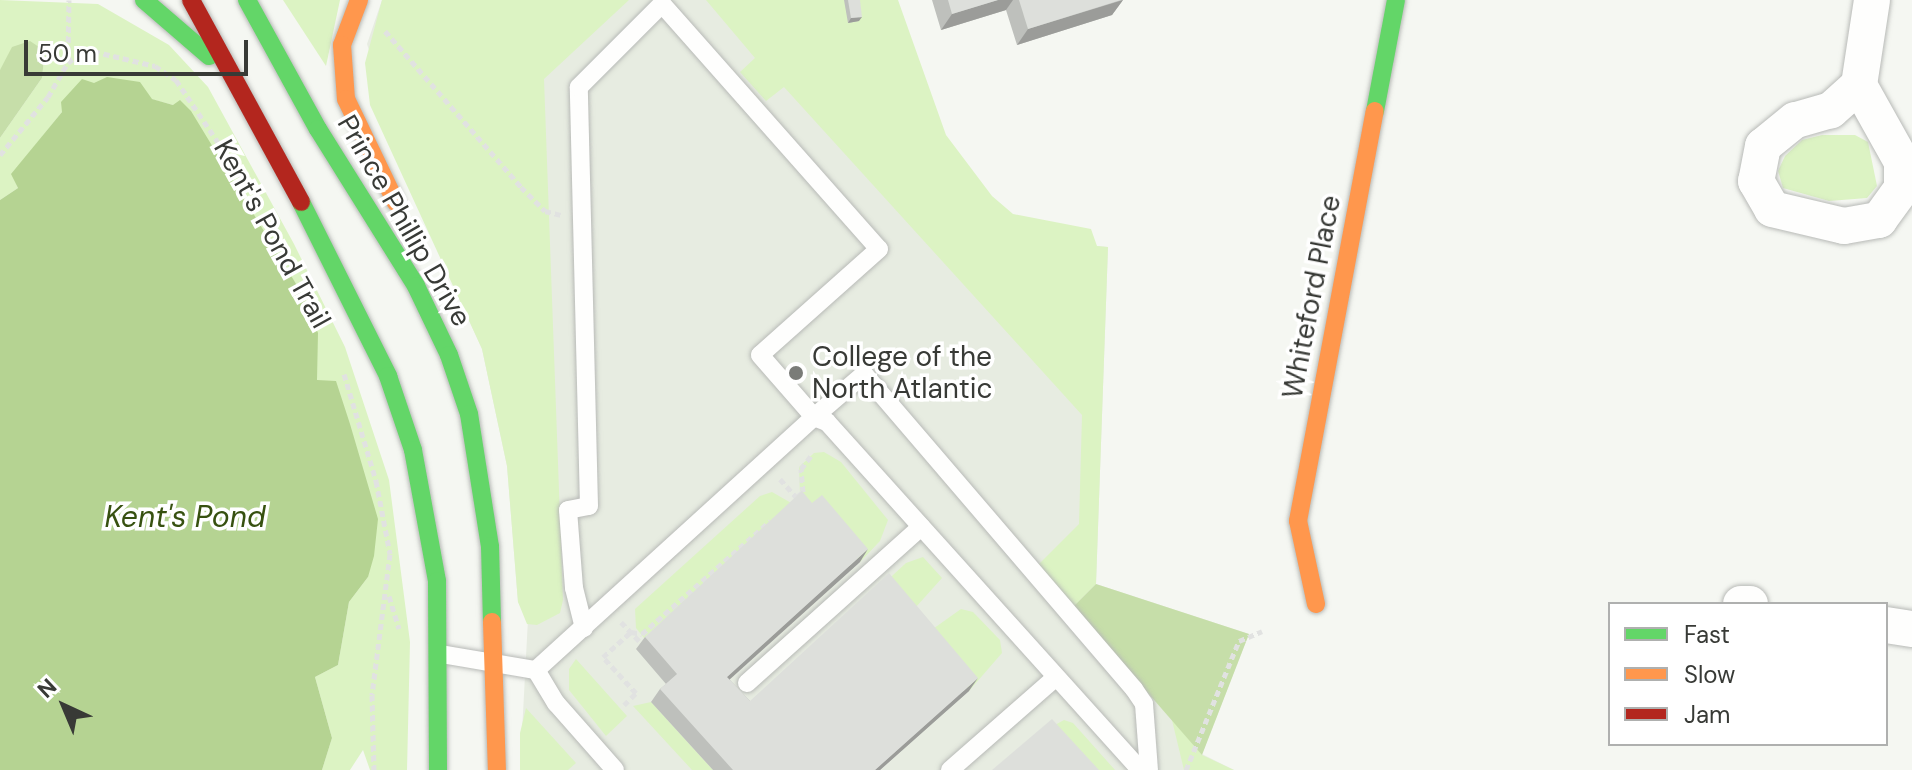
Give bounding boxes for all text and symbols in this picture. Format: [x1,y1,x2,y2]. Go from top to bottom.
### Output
scale bar [28,24,252,74]
text: 50 m [38,38,97,69]
street label: Prince Phillip Drive [330,109,478,333]
street label: Kent's Pond Trail [206,134,338,334]
street label: Whiteford Place [1276,192,1348,402]
place label: College of the North Atlantic [812,340,992,406]
marker: College of the North Atlantic [787,364,805,382]
water label: Kent's Pond [104,499,266,535]
legend [1608,602,1888,746]
text: Fast [1684,619,1730,650]
text: Slow [1684,659,1735,690]
north arrow [24,666,104,746]
text: N [31,672,63,704]
text: Jam [1684,699,1730,730]

